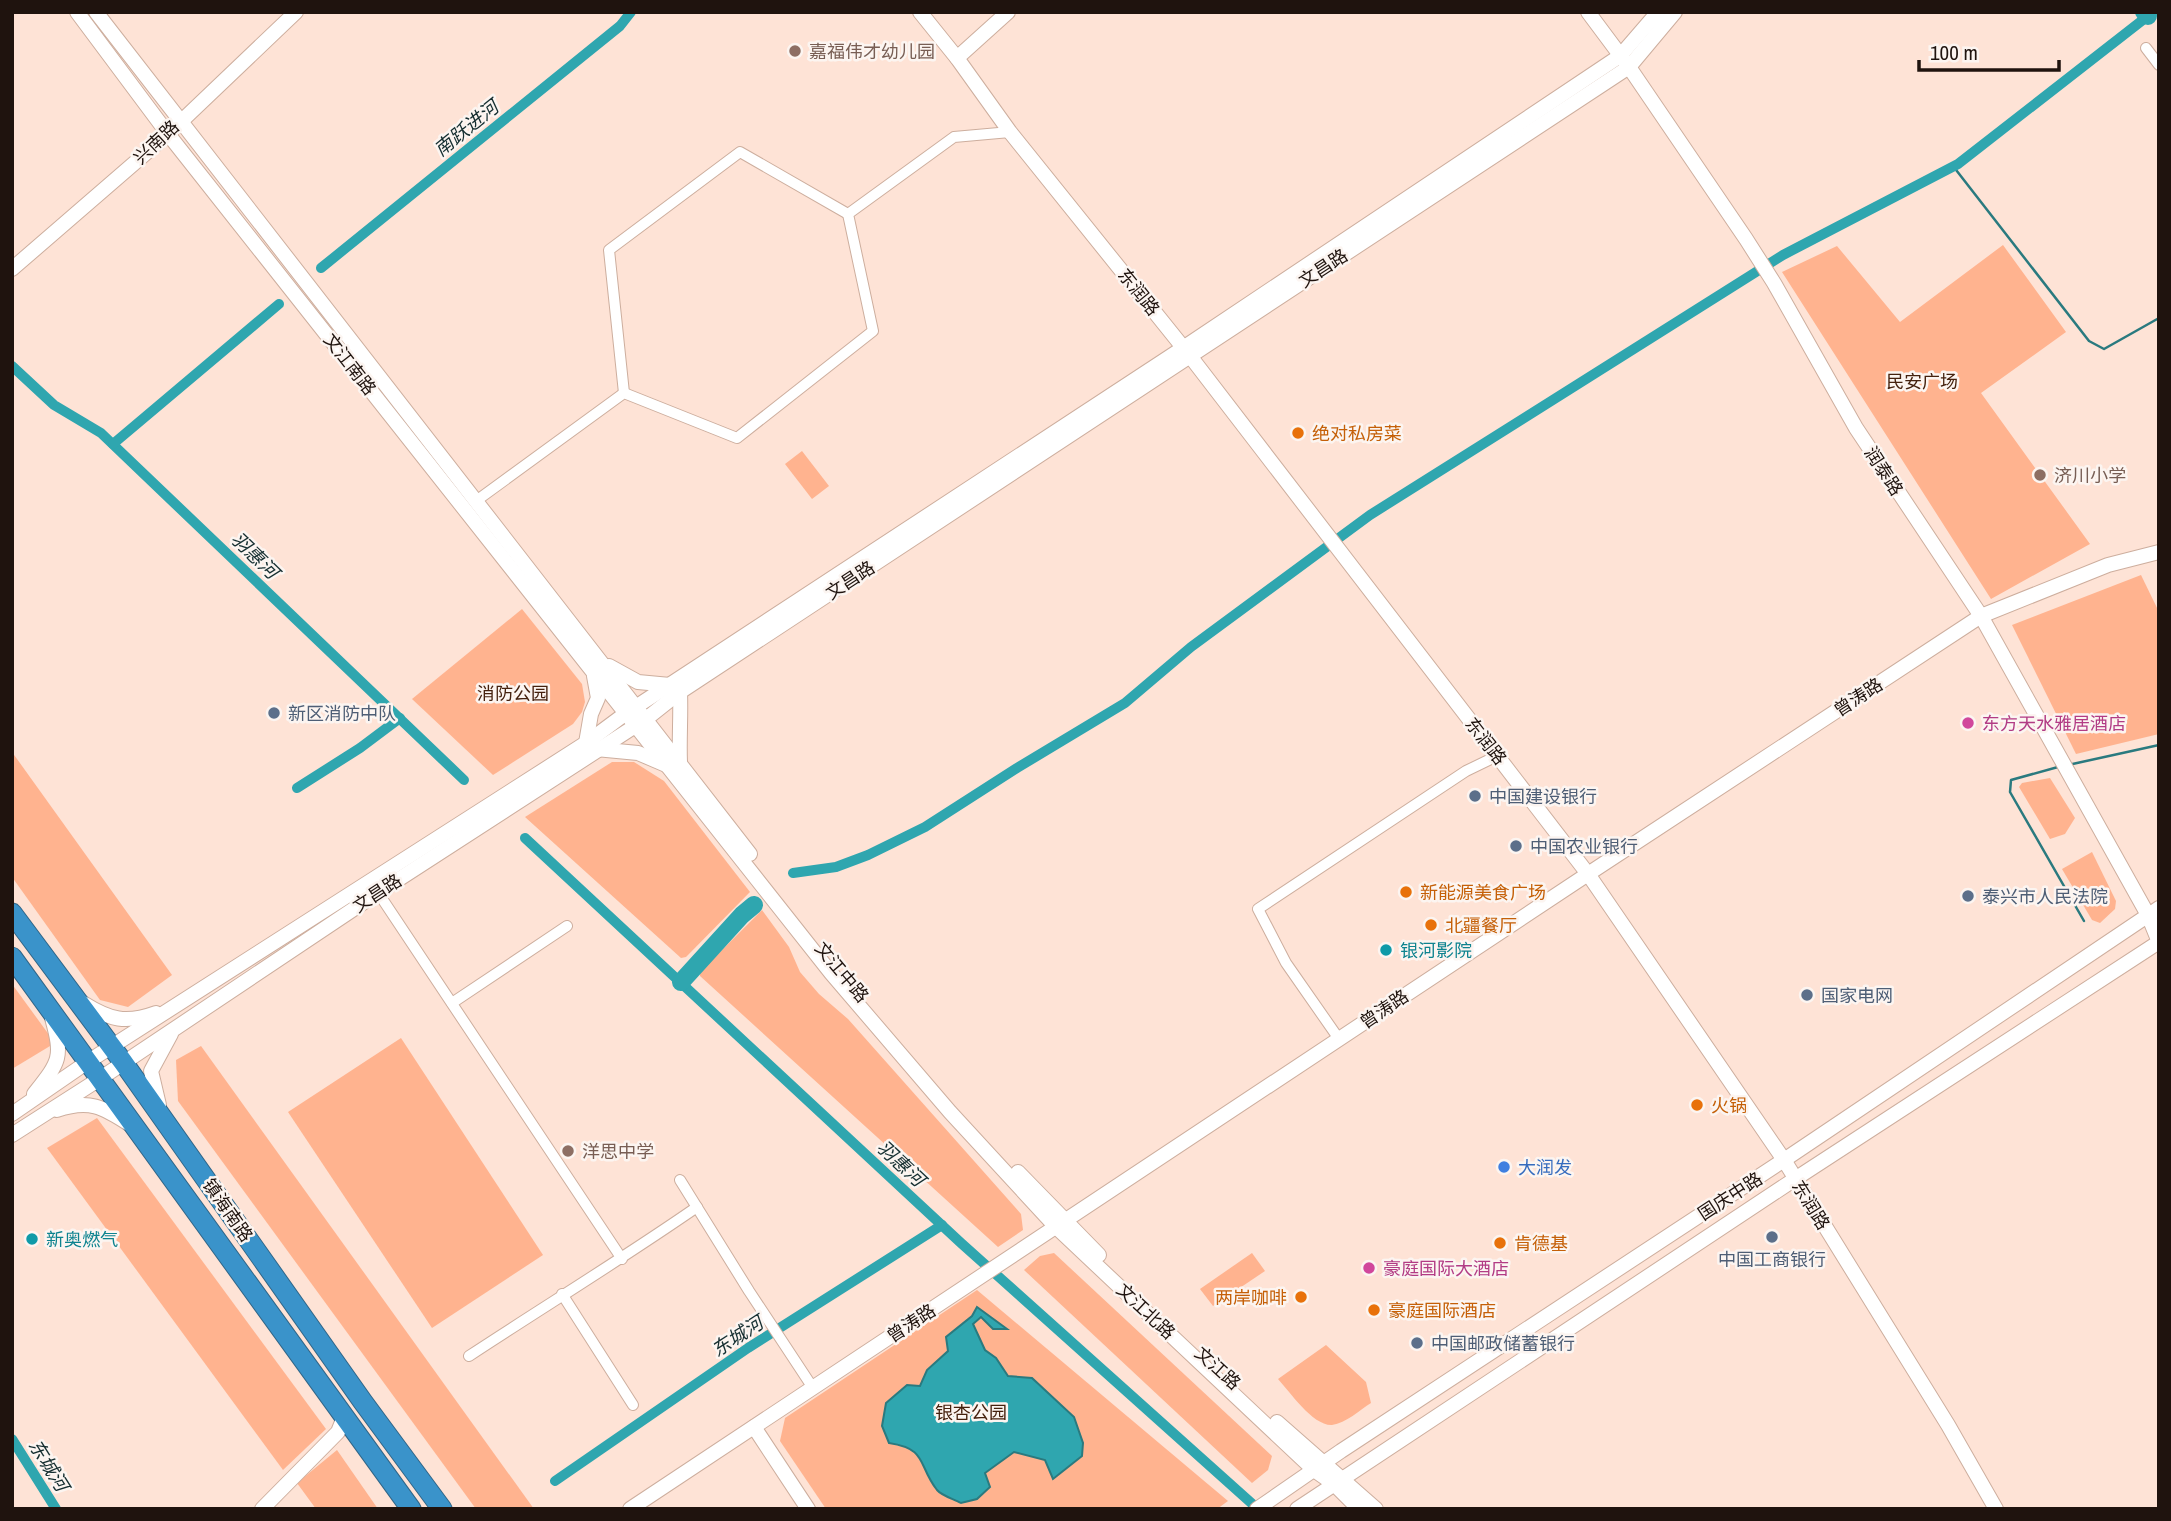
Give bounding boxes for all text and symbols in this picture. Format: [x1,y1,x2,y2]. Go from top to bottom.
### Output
scale bar [1919,28,2059,72]
text: 100 m [1930,38,1978,67]
place label: 嘉福伟才幼儿园 [809,39,935,64]
marker: 嘉福伟才幼儿园 [787,43,803,59]
water label: 南跃进河 [428,91,507,162]
street label: 兴南路 [128,114,184,170]
street label: 文昌路 [1294,243,1352,293]
street label: 东润路 [1112,263,1166,321]
street label: 文江南路 [318,328,382,400]
park label: 民安广场 [1886,369,1958,394]
place label: 绝对私房菜 [1312,421,1402,446]
marker: 绝对私房菜 [1290,425,1306,441]
street label: 润泰路 [1859,442,1909,500]
place label: 济川小学 [2054,463,2126,488]
marker: 济川小学 [2032,467,2048,483]
water label: 羽惠河 [225,526,287,587]
street label: 文昌路 [821,555,879,605]
street label: 曾涛路 [1829,672,1887,722]
park label: 消防公园 [477,681,549,706]
place label: 新区消防中队 [288,701,396,726]
marker: 新区消防中队 [266,705,282,721]
place label: 东方天水雅居酒店 [1982,711,2126,736]
street label: 东润路 [1460,712,1512,770]
marker: 东方天水雅居酒店 [1960,715,1976,731]
place label: 中国建设银行 [1489,784,1597,809]
marker: 中国建设银行 [1467,788,1483,804]
place label: 中国农业银行 [1530,834,1638,859]
marker: 中国农业银行 [1508,838,1524,854]
street label: 文昌路 [348,868,406,918]
place label: 新能源美食广场 [1420,880,1546,905]
marker: 新能源美食广场 [1398,884,1414,900]
place label: 泰兴市人民法院 [1982,884,2108,909]
marker: 泰兴市人民法院 [1960,888,1976,904]
place label: 北疆餐厅 [1445,913,1517,938]
marker: 北疆餐厅 [1423,917,1439,933]
street label: 文江中路 [809,936,875,1008]
place label: 银河影院 [1400,938,1472,963]
marker: 银河影院 [1378,942,1394,958]
place label: 国家电网 [1821,983,1893,1008]
street label: 曾涛路 [1355,984,1413,1034]
marker: 国家电网 [1799,987,1815,1003]
place label: 火锅 [1711,1093,1747,1118]
marker: 火锅 [1689,1097,1705,1113]
water label: 羽惠河 [871,1134,934,1195]
place label: 洋思中学 [582,1139,654,1164]
marker: 洋思中学 [560,1143,576,1159]
place label: 大润发 [1518,1155,1572,1180]
marker: 大润发 [1496,1159,1512,1175]
street label: 国庆中路 [1693,1166,1767,1226]
street label: 镇海南路 [197,1173,259,1247]
street label: 东润路 [1786,1175,1836,1235]
place label: 新奥燃气 [46,1227,118,1252]
marker: 中国工商银行 [1764,1229,1780,1245]
marker: 新奥燃气 [24,1231,40,1247]
place label: 肯德基 [1514,1231,1568,1256]
marker: 肯德基 [1492,1235,1508,1251]
place label: 中国工商银行 [1718,1247,1826,1272]
place label: 豪庭国际大酒店 [1383,1256,1509,1281]
marker: 豪庭国际大酒店 [1361,1260,1377,1276]
street label: 文江北路 [1111,1277,1181,1345]
place label: 两岸咖啡 [1215,1285,1287,1310]
marker: 两岸咖啡 [1293,1289,1309,1305]
street label: 曾涛路 [882,1298,940,1348]
place label: 豪庭国际酒店 [1388,1298,1496,1323]
marker: 豪庭国际酒店 [1366,1302,1382,1318]
water label: 东城河 [706,1307,771,1362]
place label: 中国邮政储蓄银行 [1431,1331,1575,1356]
marker: 中国邮政储蓄银行 [1409,1335,1425,1351]
street label: 文江路 [1190,1341,1246,1395]
park label: 银杏公园 [935,1400,1007,1425]
water label: 东城河 [23,1434,77,1499]

